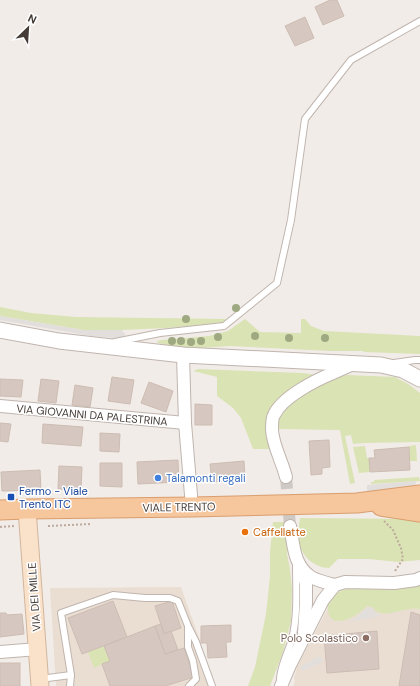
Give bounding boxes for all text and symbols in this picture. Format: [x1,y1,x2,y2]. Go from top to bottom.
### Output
north arrow [8,8,48,48]
text: N [26,11,39,27]
street label: VIA GIOVANNI DA PALESTRINA [16,401,168,429]
place label: Talamonti regali [166,471,246,485]
marker: Talamonti regali [153,473,163,483]
place label: Fermo - Viale Trento ITC [19,484,88,511]
marker: Fermo - Viale Trento ITC [6,492,16,502]
street label: VIALE TRENTO [142,499,216,515]
place label: Caffellatte [253,525,306,539]
marker: Caffellatte [240,527,250,537]
street label: VIA DEI MILLE [25,562,43,632]
place label: Polo Scolastico [281,631,358,645]
marker: Polo Scolastico [361,633,371,643]

